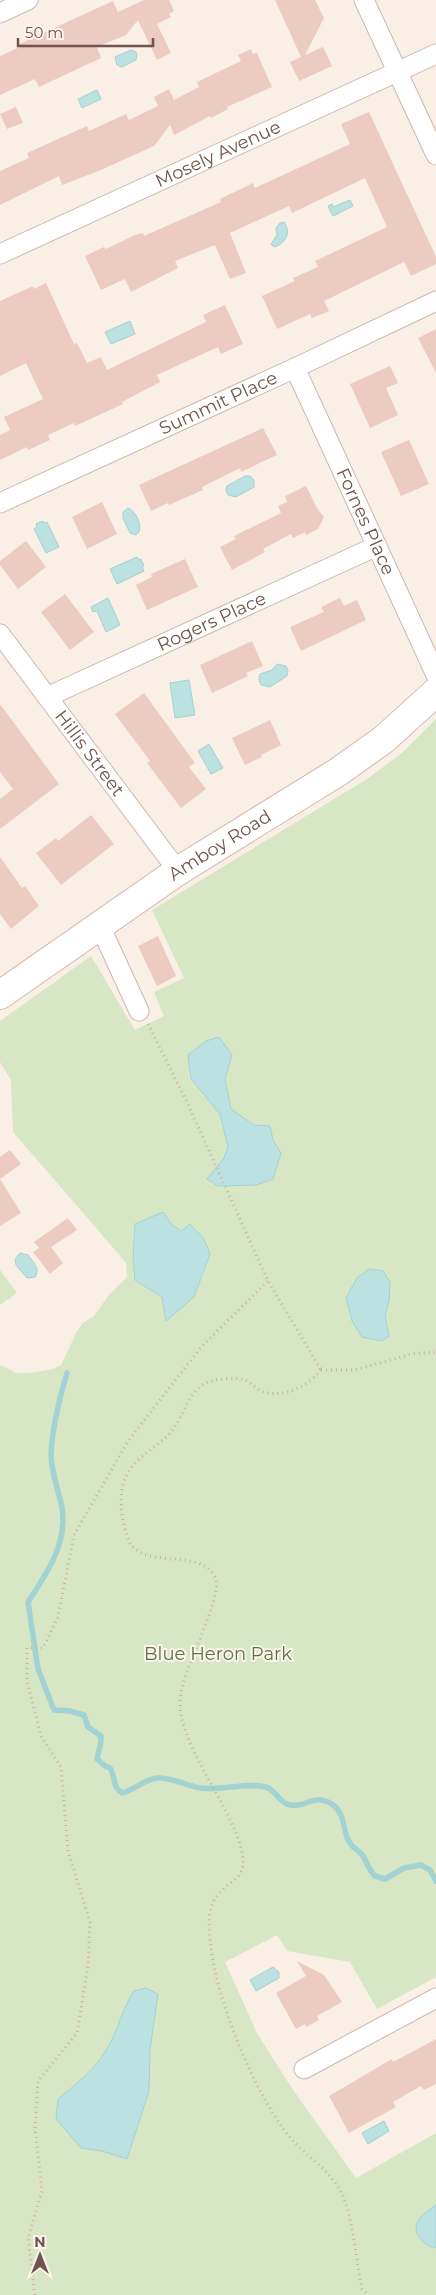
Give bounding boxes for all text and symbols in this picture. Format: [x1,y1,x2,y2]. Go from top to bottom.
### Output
scale bar [18,15,152,47]
text: 50 m [25,23,63,42]
street label: Mosely Avenue [152,116,284,192]
street label: Summit Place [156,367,281,440]
street label: Fornes Place [331,465,400,579]
street label: Rogers Place [154,587,270,656]
street label: Hillis Street [50,706,129,801]
street label: Amboy Road [164,805,275,885]
park label: Blue Heron Park [144,1643,292,1665]
north arrow [15,2230,65,2280]
text: N [34,2233,46,2251]

